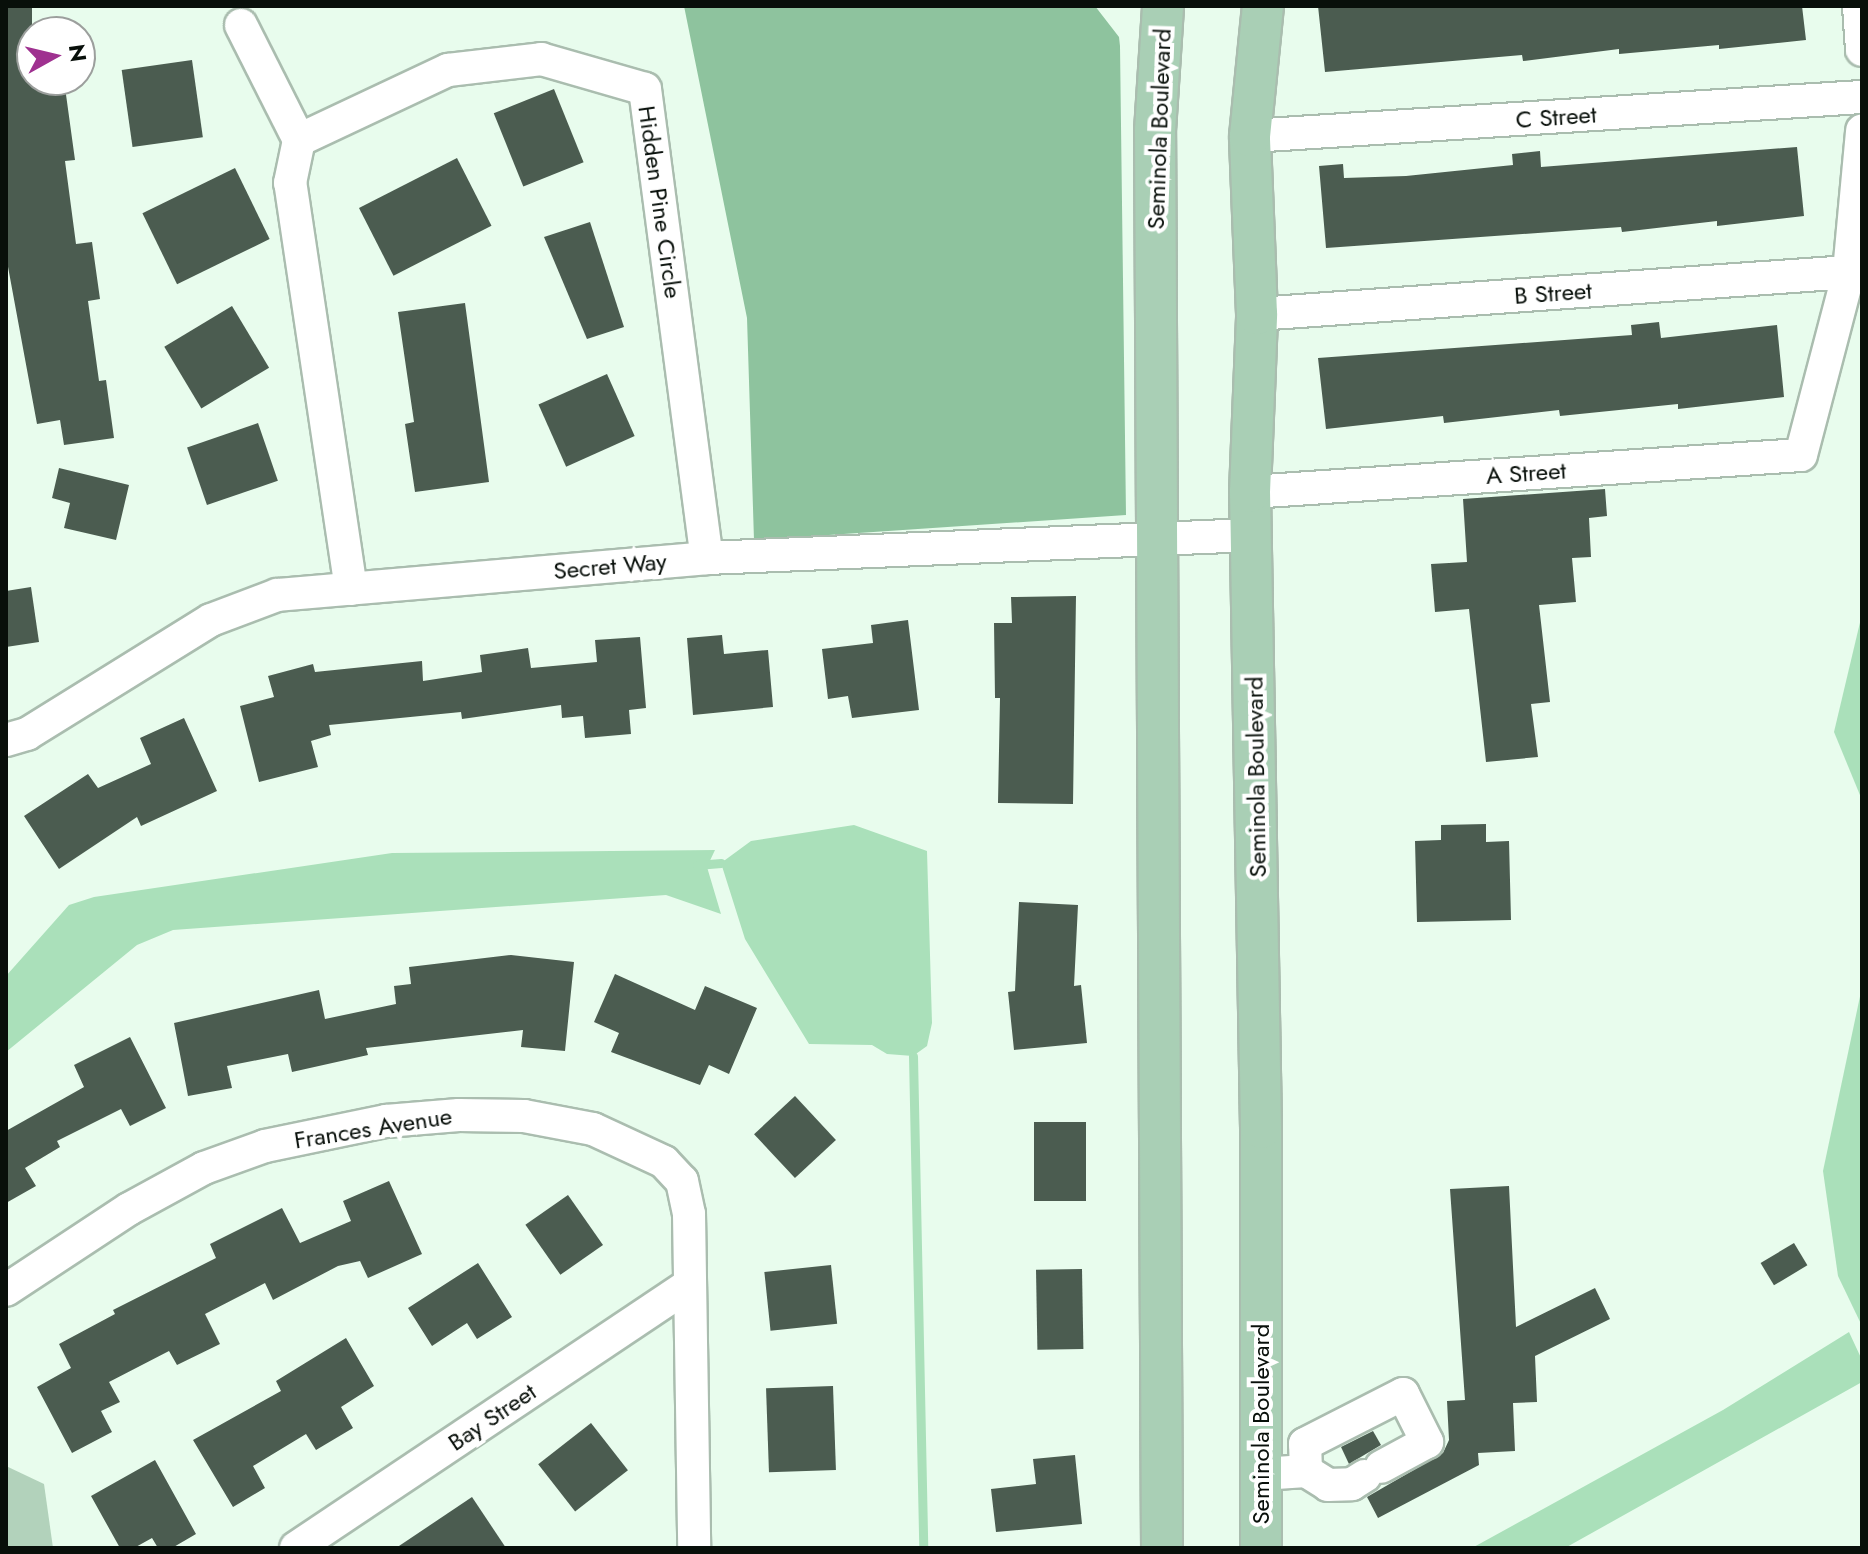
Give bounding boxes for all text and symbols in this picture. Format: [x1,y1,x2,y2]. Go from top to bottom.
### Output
north arrow [16,16,96,96]
street label: Seminola Boulevard [1141,28,1177,230]
text: N [61,42,95,64]
street label: C Street [1515,100,1597,134]
street label: Hidden Pine Circle [632,104,688,300]
street label: B Street [1513,276,1593,310]
street label: A Street [1485,456,1567,490]
street label: Secret Way [552,547,668,585]
street label: Seminola Boulevard [1240,676,1272,878]
street label: Frances Avenue [292,1101,454,1155]
street label: Seminola Boulevard [1247,1323,1275,1525]
street label: Bay Street [443,1377,541,1457]

